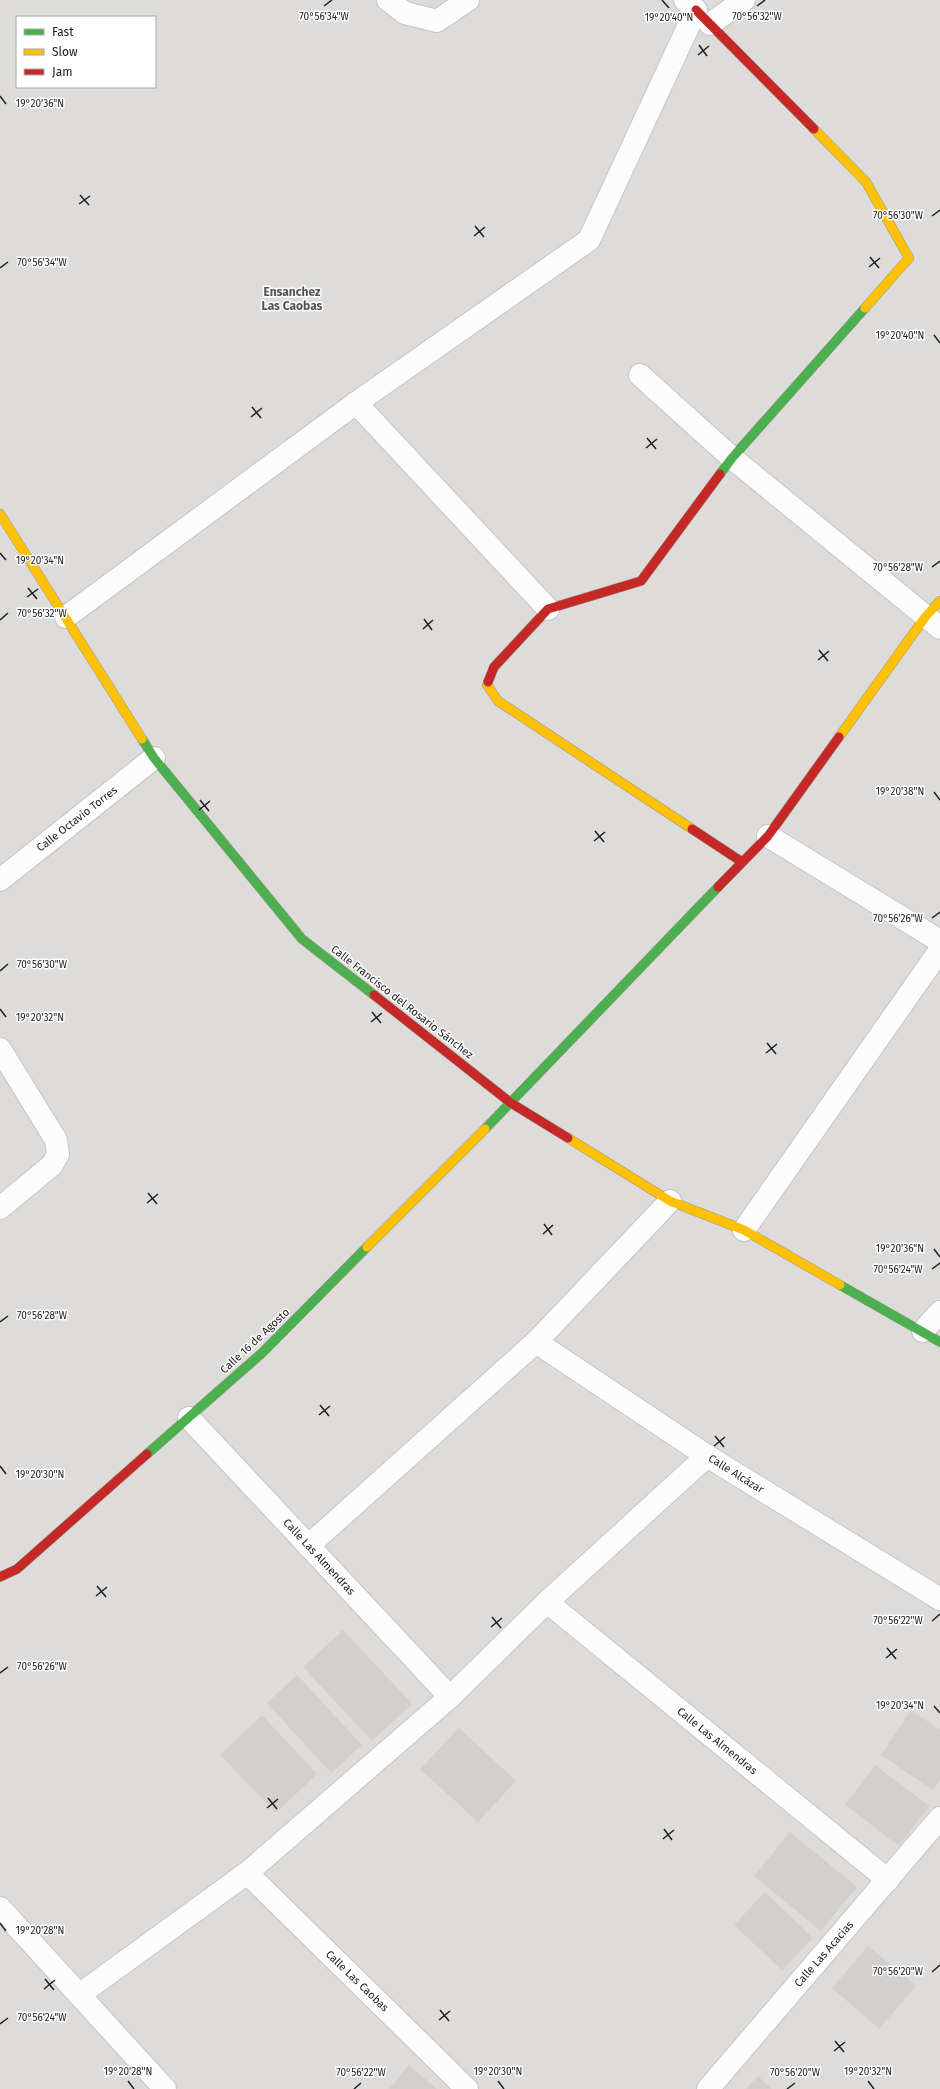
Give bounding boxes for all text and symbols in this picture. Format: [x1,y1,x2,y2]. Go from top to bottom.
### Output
text: 70°56'34"W [299,11,349,23]
text: 70°56'32"W [732,11,783,23]
text: 19°20'40"N [645,12,693,24]
legend [16,16,156,88]
text: Fast [52,25,74,39]
text: Slow [52,45,78,59]
text: Jam [52,65,72,79]
text: 19°20'36"N [16,98,64,110]
text: 70°56'30"W [873,210,924,222]
text: 70°56'34"W [17,257,67,269]
district label: Ensanchez Las Caobas [262,285,323,313]
text: 19°20'40"N [876,330,924,342]
text: 19°20'34"N [16,555,64,567]
text: 70°56'28"W [873,562,924,574]
text: 70°56'32"W [17,608,68,620]
street label: Calle Octavio Torres [34,784,120,854]
text: 19°20'38"N [876,786,924,798]
text: 70°56'26"W [873,913,924,925]
street label: Calle Francisco del Rosario Sánchez [328,943,476,1062]
text: 70°56'30"W [17,959,68,971]
text: 19°20'32"N [16,1012,64,1024]
text: 19°20'36"N [876,1243,924,1255]
text: 70°56'24"W [873,1264,923,1276]
street label: Calle 16 de Agosto [218,1306,292,1376]
text: 70°56'28"W [17,1310,68,1322]
street label: Calle Alcázar [706,1452,767,1497]
text: 19°20'30"N [16,1469,64,1481]
street label: Calle Las Almendras [280,1516,358,1598]
text: 70°56'22"W [873,1615,924,1627]
text: 70°56'26"W [17,1661,68,1673]
text: 19°20'34"N [876,1700,924,1712]
street label: Calle Las Almendras [674,1705,760,1777]
street label: Calle Las Acacias [792,1918,856,1990]
text: 19°20'28"N [16,1925,64,1937]
street label: Calle Las Caobas [323,1948,391,2014]
text: 70°56'20"W [873,1966,924,1978]
text: 70°56'24"W [17,2012,67,2024]
text: 19°20'28"N [104,2066,152,2078]
text: 19°20'30"N [474,2066,522,2078]
text: 19°20'32"N [844,2066,892,2078]
text: 70°56'22"W [336,2067,387,2079]
text: 70°56'20"W [770,2067,821,2079]

